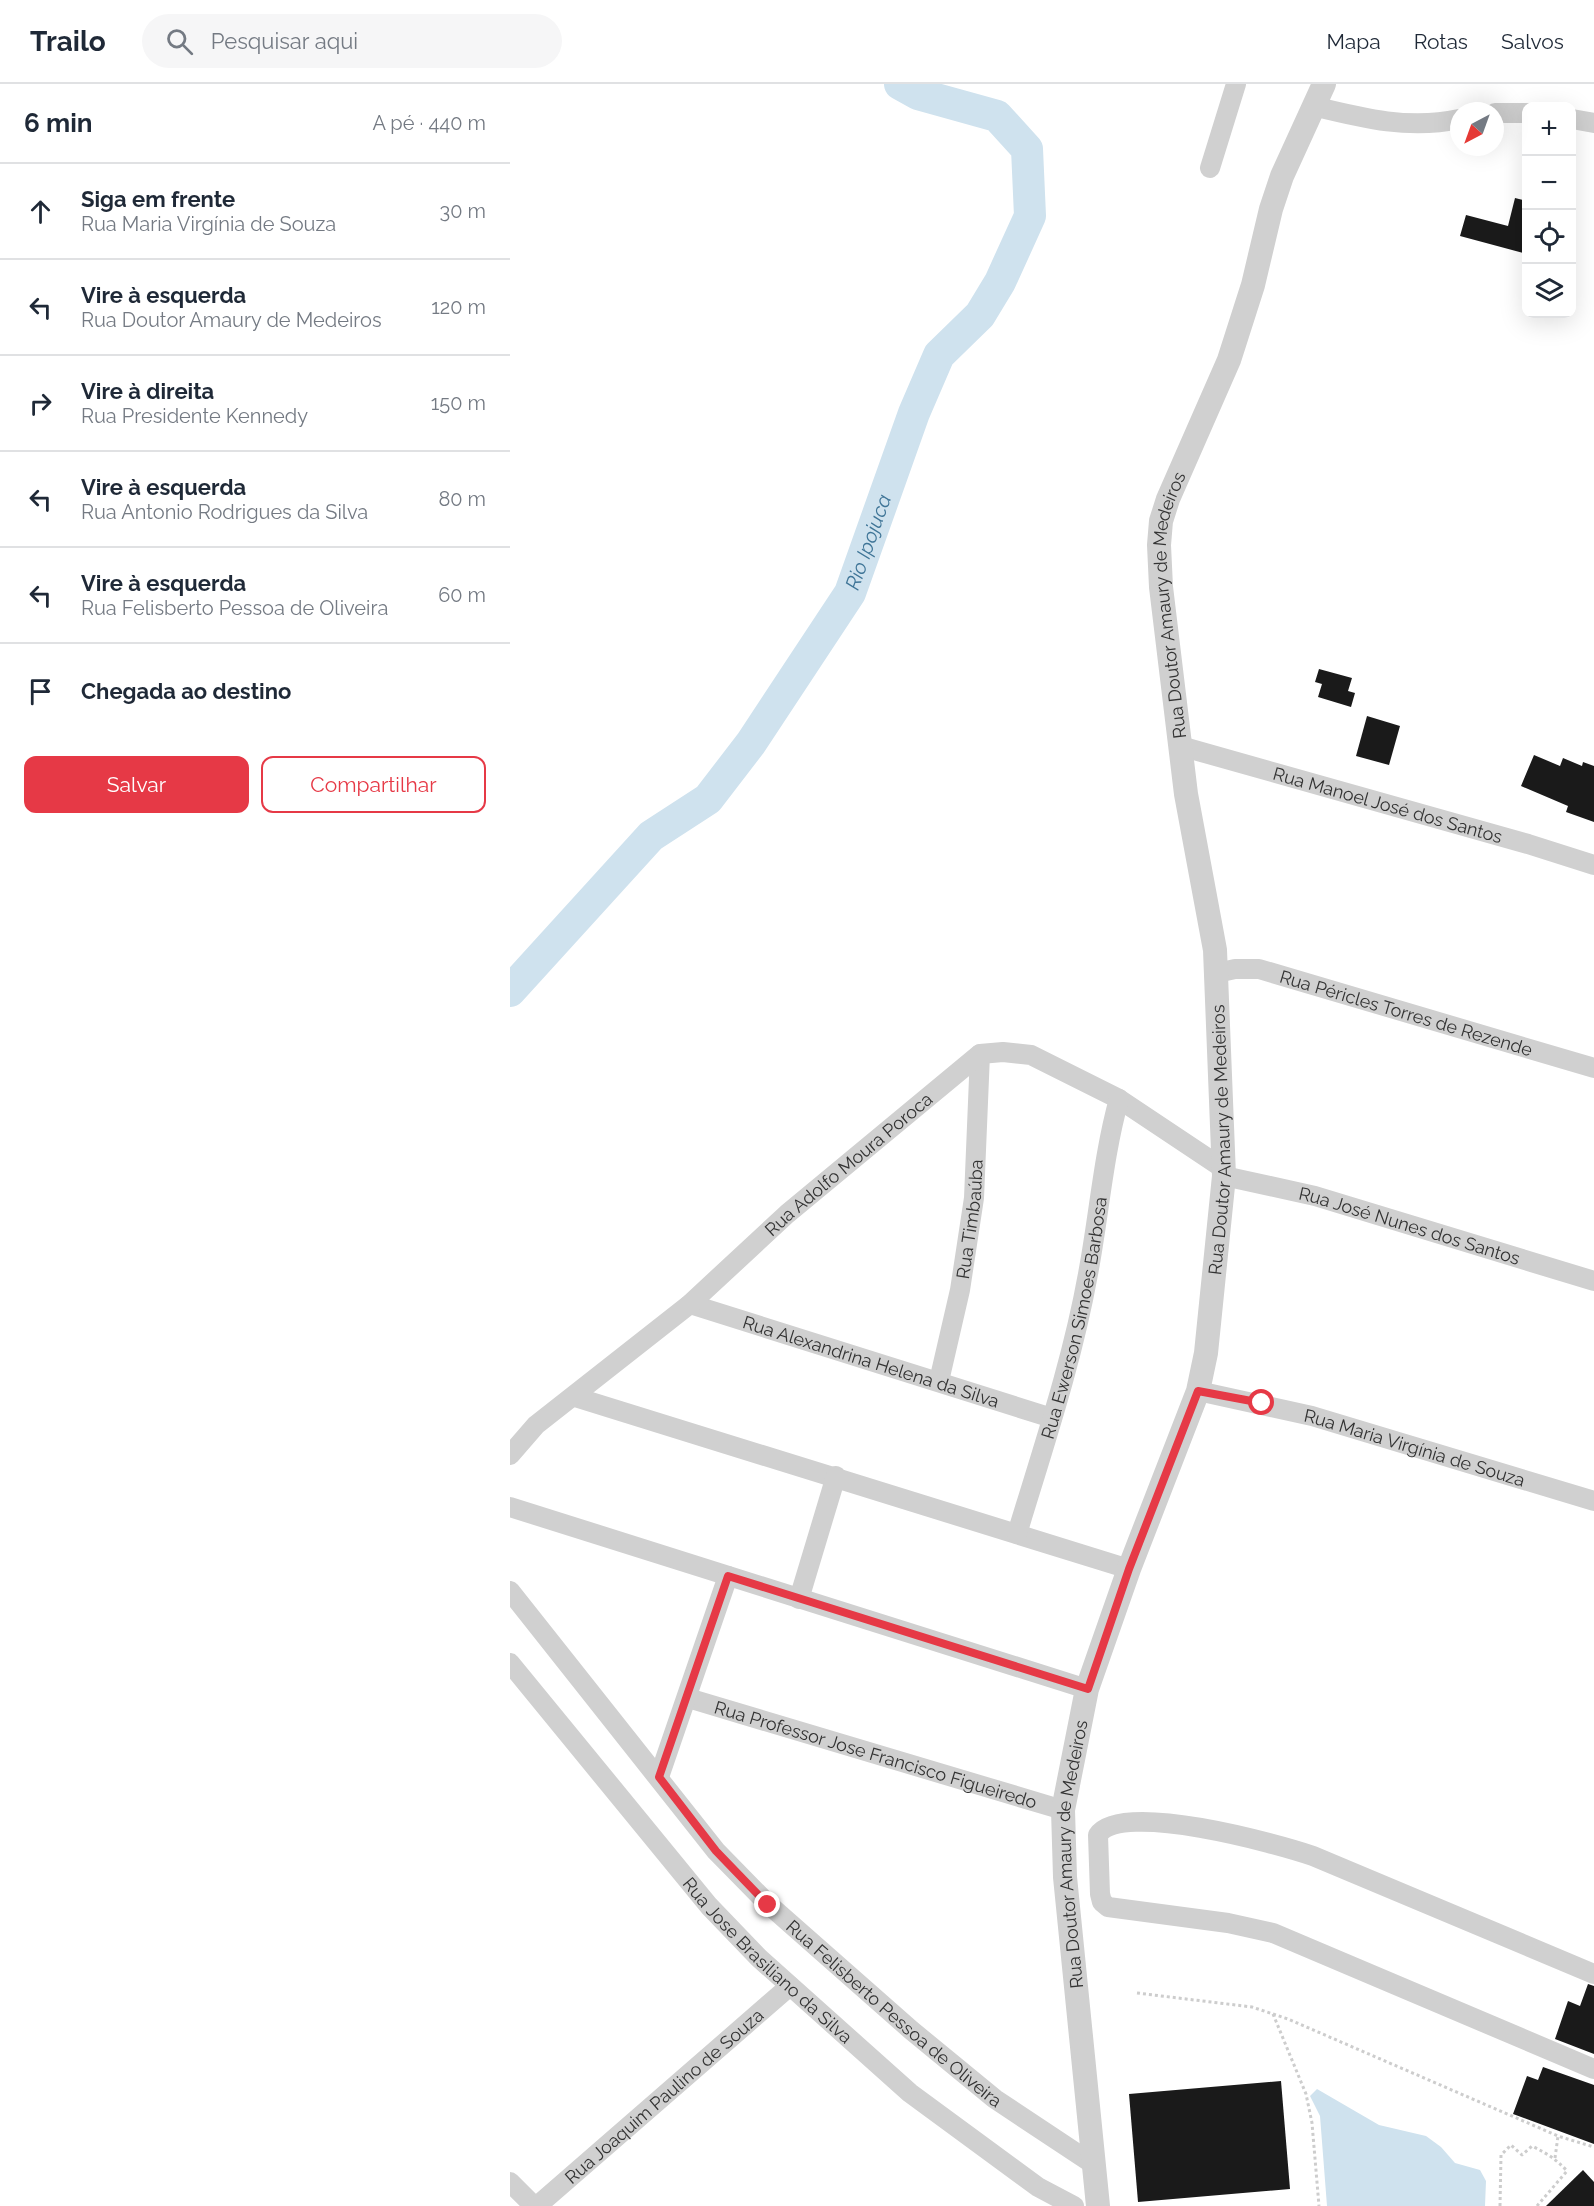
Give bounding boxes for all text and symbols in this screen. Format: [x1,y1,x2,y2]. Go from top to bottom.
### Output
search box [142,14,562,68]
text: Trailo [30,25,106,58]
icon: search [163,25,196,58]
text: Pesquisar aqui [211,28,358,54]
text: Mapa [1327,29,1381,54]
text: Rotas [1414,29,1468,54]
text: Salvos [1501,29,1564,54]
north arrow [1450,102,1504,156]
map controls [1522,102,1576,318]
button: + [1522,102,1576,156]
text: 6 min [24,108,93,138]
text: A pé · 440 m [372,111,486,135]
button: − [1522,156,1576,210]
text: Siga em frente [81,186,235,212]
icon: ahead [24,195,57,228]
text: 30 m [440,199,486,223]
button: locate [1522,210,1576,264]
text: Rua Maria Virgínia de Souza [81,212,336,236]
button: layers [1522,264,1576,318]
text: Vire à esquerda [81,282,246,308]
icon: left [24,291,57,324]
text: 120 m [431,295,486,319]
text: Rua Doutor Amaury de Medeiros [81,308,382,332]
text: Vire à direita [81,378,214,404]
icon: right [24,387,57,420]
text: 150 m [431,391,486,415]
text: Rua Presidente Kennedy [81,404,308,428]
text: Rua Doutor Amaury de Medeiros [1148,468,1190,740]
street label: Rua Doutor Amaury de Medeiros [1171,470,1193,742]
text: Vire à esquerda [81,474,246,500]
icon: left [24,483,57,516]
text: 80 m [438,487,486,511]
water label: Rio Ipojuca [840,491,896,593]
text: Rua Antonio Rodrigues da Silva [81,500,368,524]
text: Vire à esquerda [81,570,246,596]
icon: left [24,579,57,612]
text: 60 m [438,583,486,607]
text: Rua Felisberto Pessoa de Oliveira [81,596,388,620]
icon: arrive [24,675,57,708]
text: Chegada ao destino [81,678,291,704]
button: Salvar [24,756,249,813]
button: Compartilhar [261,756,486,813]
street label: Rua Manoel José dos Santos [1271,762,1505,847]
street label: Rua Péricles Torres de Rezende [1277,965,1536,1060]
street label: Rua Doutor Amaury de Medeiros [1204,1004,1235,1276]
street label: Rua Adolfo Moura Poroca [760,1088,936,1240]
street label: Rua Timbaúba [951,1159,986,1280]
street label: Rua José Nunes dos Santos [1297,1182,1523,1268]
street label: Rua Ewerson Simoes Barbosa [1036,1195,1110,1441]
street label: Rua Alexandrina Helena da Silva [740,1311,1002,1411]
route start [1248,1389,1274,1415]
street label: Rua Maria Virgínia de Souza [1302,1404,1528,1490]
street label: Rua Professor Jose Francisco Figueiredo [712,1696,1040,1812]
street label: Rua Doutor Amaury de Medeiros [1053,1718,1091,1990]
street label: Rua Jose Brasiliano da Silva [679,1873,857,2047]
route end [754,1891,780,1917]
street label: Rua Felisberto Pessoa de Oliveira [783,1915,1006,2111]
street label: Rua Joaquim Paulino de Souza [560,2004,767,2188]

